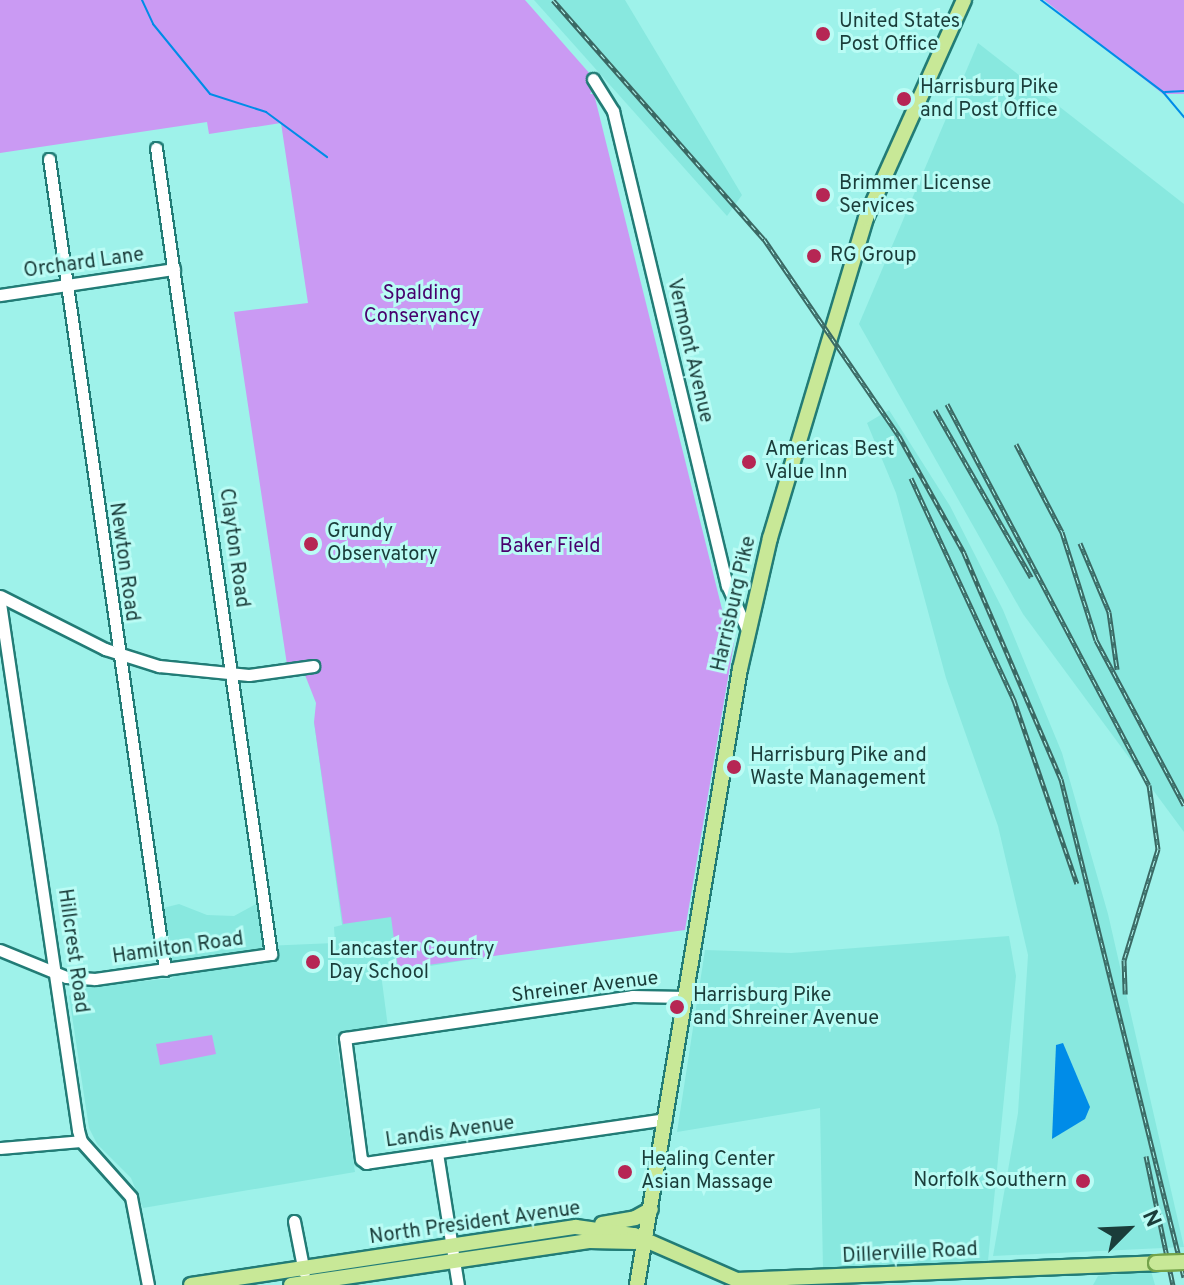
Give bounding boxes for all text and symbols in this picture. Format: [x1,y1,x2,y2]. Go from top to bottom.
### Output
place label: United States Post Office [839,10,960,57]
marker: United States Post Office [814,25,832,43]
place label: Harrisburg Pike and Post Office [920,76,1058,123]
marker: Harrisburg Pike and Post Office [895,90,913,108]
place label: Brimmer License Services [839,172,991,219]
marker: Brimmer License Services [814,186,832,204]
street label: Orchard Lane [22,244,146,284]
place label: RG Group [830,244,916,268]
marker: RG Group [805,247,823,265]
street label: Vermont Avenue [661,276,717,426]
park label: Spalding Conservancy [364,283,480,330]
place label: Americas Best Value Inn [765,438,895,485]
marker: Americas Best Value Inn [740,453,758,471]
street label: Clayton Road [213,487,253,609]
street label: Newton Road [103,501,143,623]
place label: Grundy Observatory [327,520,438,567]
street label: Harrisburg Pike [708,534,762,674]
marker: Grundy Observatory [302,535,320,553]
park label: Baker Field [500,535,600,559]
place label: Harrisburg Pike and Waste Management [750,744,927,791]
marker: Harrisburg Pike and Waste Management [725,758,743,776]
street label: Hillcrest Road [51,887,93,1015]
street label: Hamilton Road [111,928,245,970]
place label: Lancaster Country Day School [329,938,495,985]
marker: Lancaster Country Day School [304,953,322,971]
street label: Shreiner Avenue [510,967,660,1009]
place label: Harrisburg Pike and Shreiner Avenue [693,984,880,1031]
marker: Harrisburg Pike and Shreiner Avenue [668,998,686,1016]
street label: Landis Avenue [384,1112,516,1154]
place label: Healing Center Asian Massage [641,1148,775,1195]
marker: Healing Center Asian Massage [616,1163,634,1181]
place label: Norfolk Southern [913,1169,1067,1193]
marker: Norfolk Southern [1074,1172,1092,1190]
north arrow [1088,1189,1168,1269]
street label: North President Avenue [368,1197,582,1251]
text: N [1135,1206,1166,1232]
street label: Dillerville Road [842,1238,978,1270]

